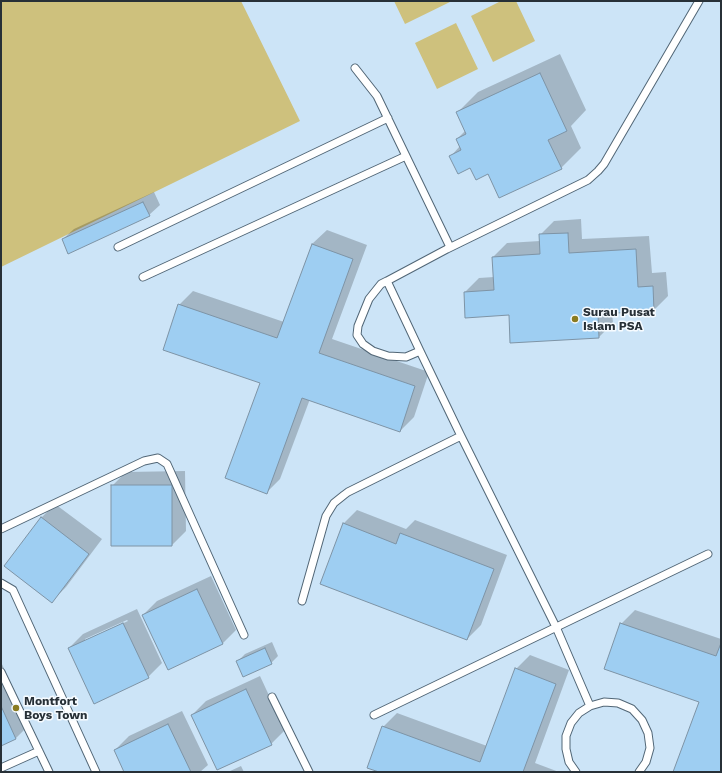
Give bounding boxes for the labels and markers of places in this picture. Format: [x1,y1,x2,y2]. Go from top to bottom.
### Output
place label: Surau Pusat Islam PSA [583,305,655,333]
marker: Surau Pusat Islam PSA [570,314,580,324]
place label: Montfort Boys Town [24,694,88,722]
marker: Montfort Boys Town [11,703,21,713]

